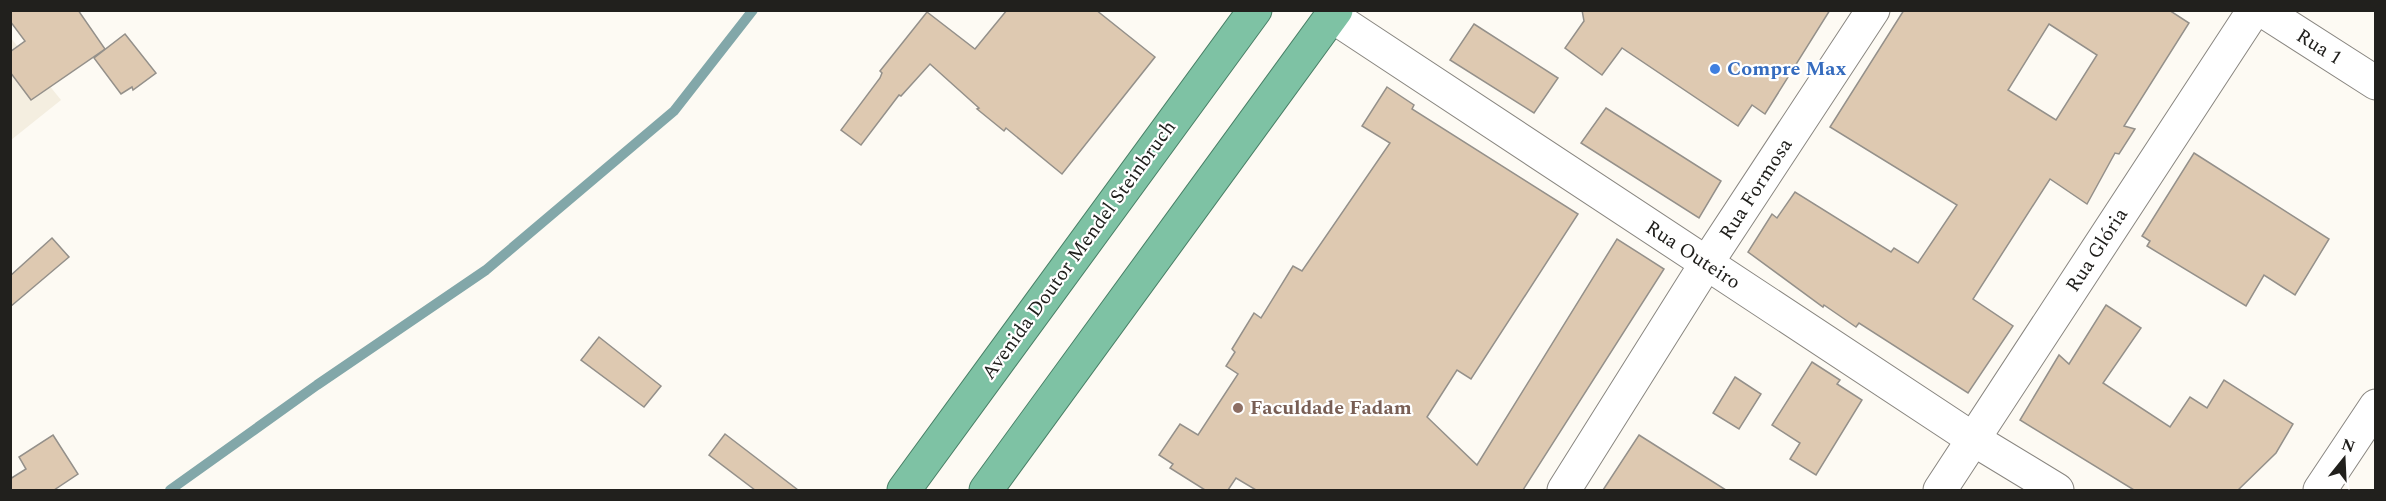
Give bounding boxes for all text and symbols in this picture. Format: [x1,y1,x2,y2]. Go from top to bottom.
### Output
street label: Rua 1 [2290,21,2348,73]
place label: Compre Max [1727,54,1847,84]
marker: Compre Max [1708,62,1722,76]
street label: Avenida Doutor Mendel Steinbruch [974,114,1184,386]
street label: Rua Formosa [1712,132,1800,246]
street label: Rua Glória [2058,202,2136,298]
street label: Rua Outeiro [1639,213,1747,297]
place label: Faculdade Fadam [1250,393,1412,423]
marker: Faculdade Fadam [1231,401,1245,415]
north arrow [2314,429,2374,489]
text: N [2338,432,2358,459]

